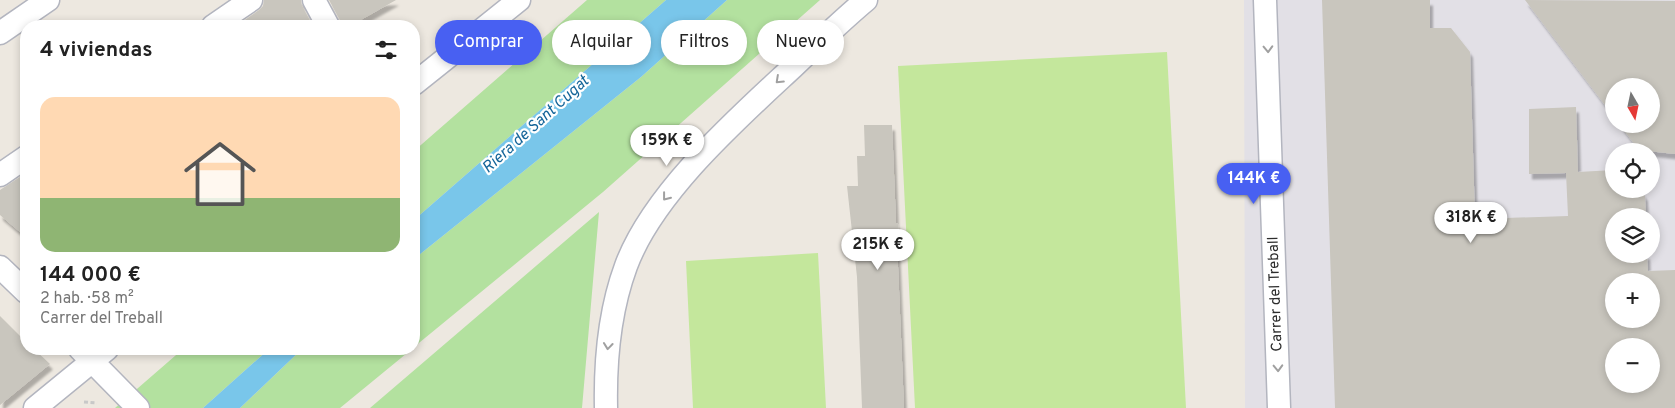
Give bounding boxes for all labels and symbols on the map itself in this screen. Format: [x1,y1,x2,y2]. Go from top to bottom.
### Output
one-way arrow [1262,45,1273,53]
water label: Riera de Sant Cugat [478,71,595,178]
one-way arrow [775,74,784,83]
north arrow [1605,78,1660,132]
pin: 159K € [626,124,708,167]
pin: 144K € [1213,162,1295,205]
one-way arrow [664,191,672,200]
pin: 318K € [1430,202,1512,244]
pin: 215K € [837,228,919,271]
street label: Carrer del Treball [1264,236,1288,352]
one-way arrow [603,343,614,351]
one-way arrow [1273,365,1283,373]

